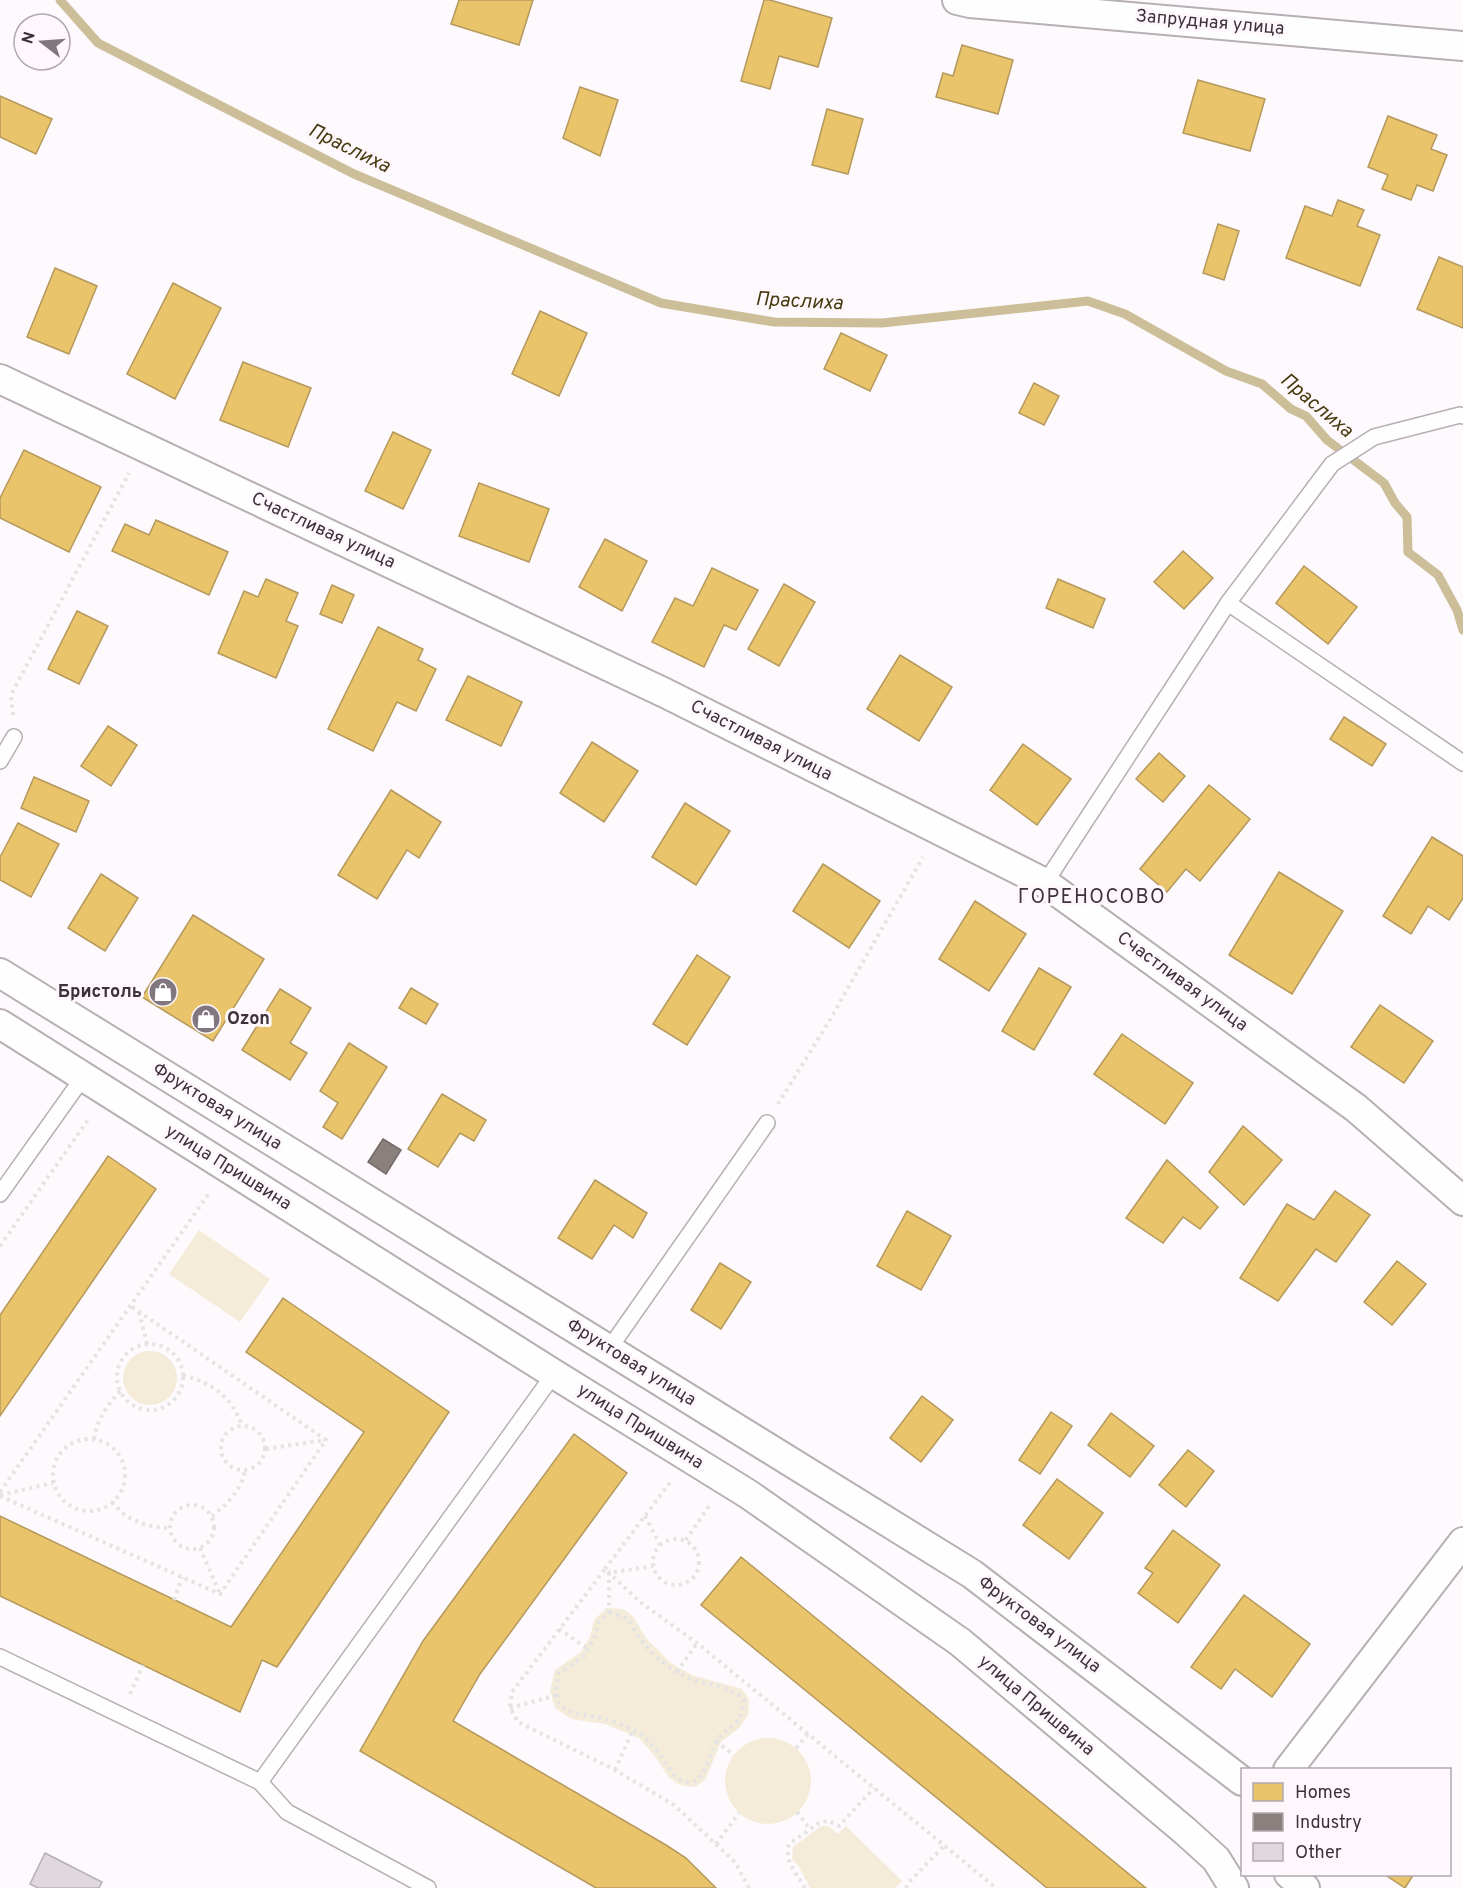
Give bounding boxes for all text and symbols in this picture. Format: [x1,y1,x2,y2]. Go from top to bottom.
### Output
street label: Запрудная улица [1135,5,1285,41]
north arrow [12,12,72,72]
text: N [18,30,41,47]
water label: Праслиха [304,118,395,180]
water label: Праслиха [754,287,844,317]
water label: Праслиха [1274,368,1359,445]
street label: Счастливая улица [247,488,399,574]
street label: Счастливая улица [686,695,836,787]
district label: ГОРЕНОСОВО [1018,885,1166,911]
street label: Счастливая улица [1112,927,1252,1037]
shop icon: Бристоль [147,976,179,1008]
place label: Бристоль [58,981,142,1004]
shop icon: Ozon [190,1003,222,1035]
place label: Ozon [227,1008,270,1031]
street label: Фруктовая улица [148,1058,286,1156]
street label: улица Пришвина [160,1120,296,1216]
street label: Фруктовая улица [562,1314,700,1412]
street label: улица Пришвина [572,1379,708,1475]
street label: Фруктовая улица [973,1571,1105,1679]
street label: улица Пришвина [973,1651,1099,1761]
legend [1241,1768,1451,1876]
text: Homes [1295,1782,1351,1805]
text: Industry [1295,1812,1362,1835]
text: Other [1295,1842,1342,1865]

